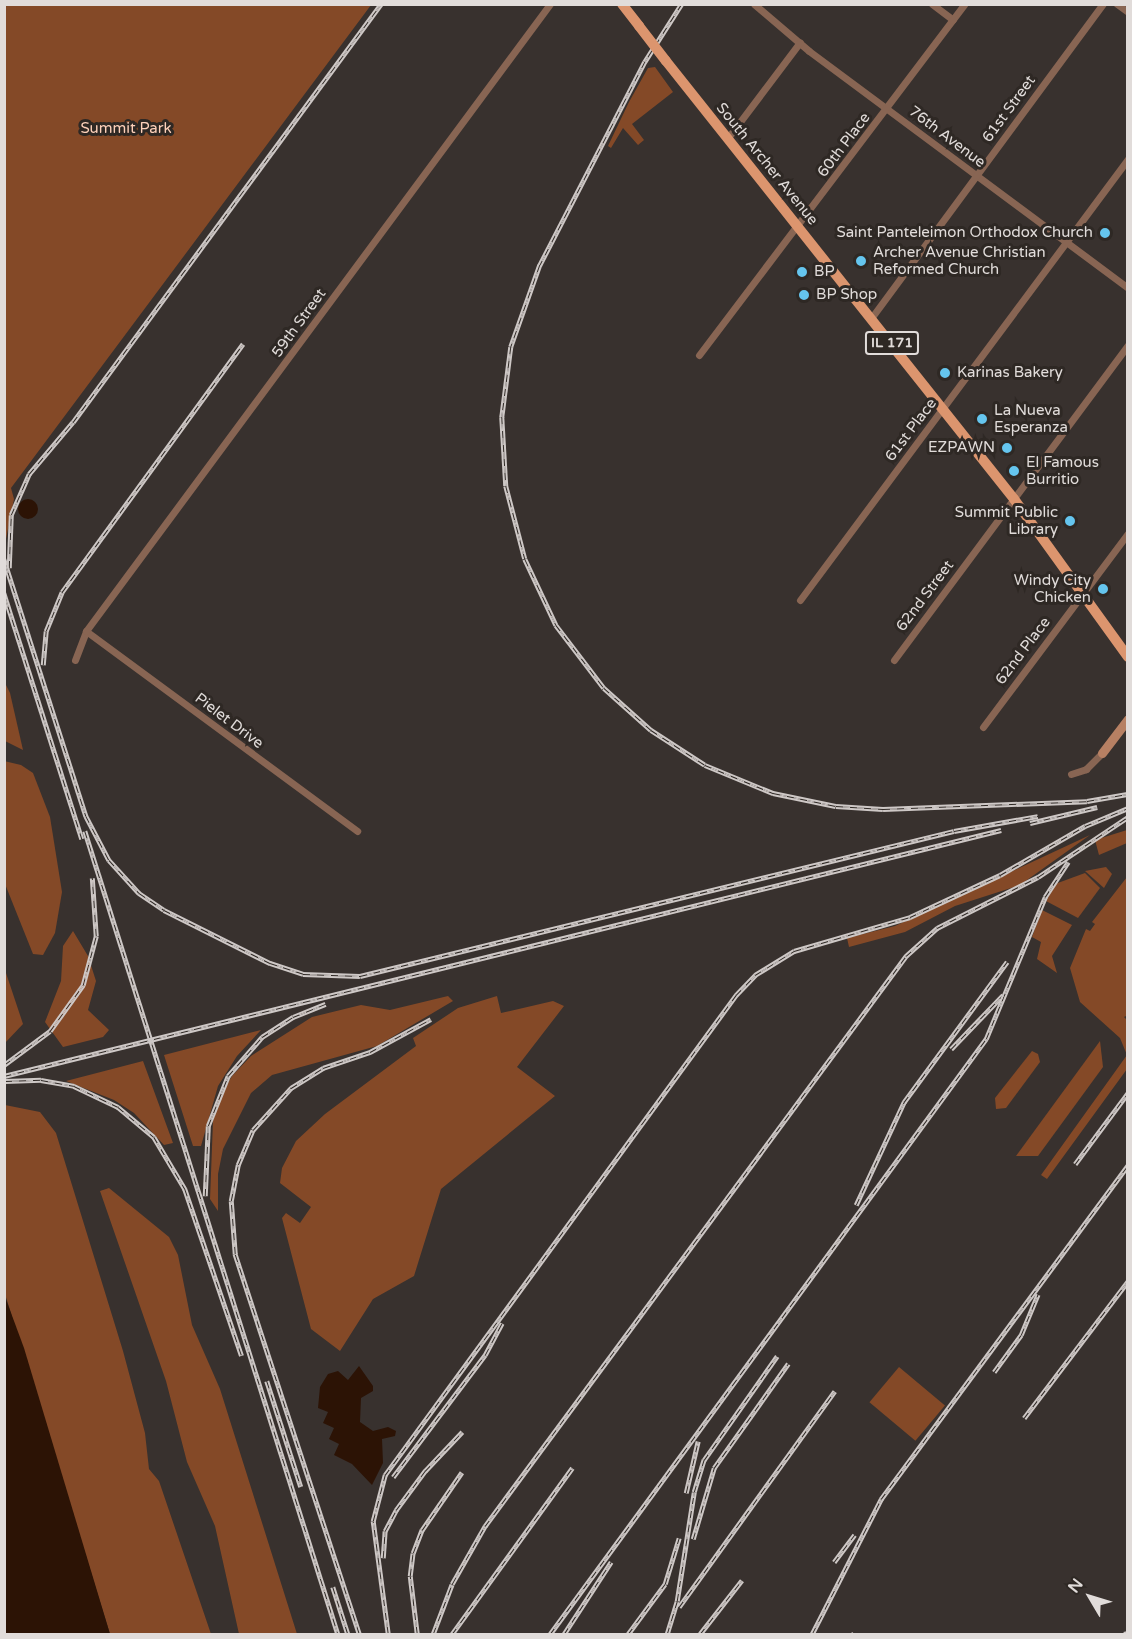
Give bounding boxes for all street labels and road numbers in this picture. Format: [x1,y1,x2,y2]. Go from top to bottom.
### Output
street label: 61st Street [979,72,1039,146]
street label: South Archer Avenue [712,99,822,229]
street label: 76th Avenue [905,102,989,172]
street label: 60th Place [814,109,874,181]
street label: 59th Street [268,285,330,361]
road number: IL 171 [864,332,920,354]
street label: 61st Place [881,395,941,465]
street label: 62nd Street [892,557,958,635]
street label: 62nd Place [992,614,1054,688]
street label: Pielet Drive [191,689,267,753]

